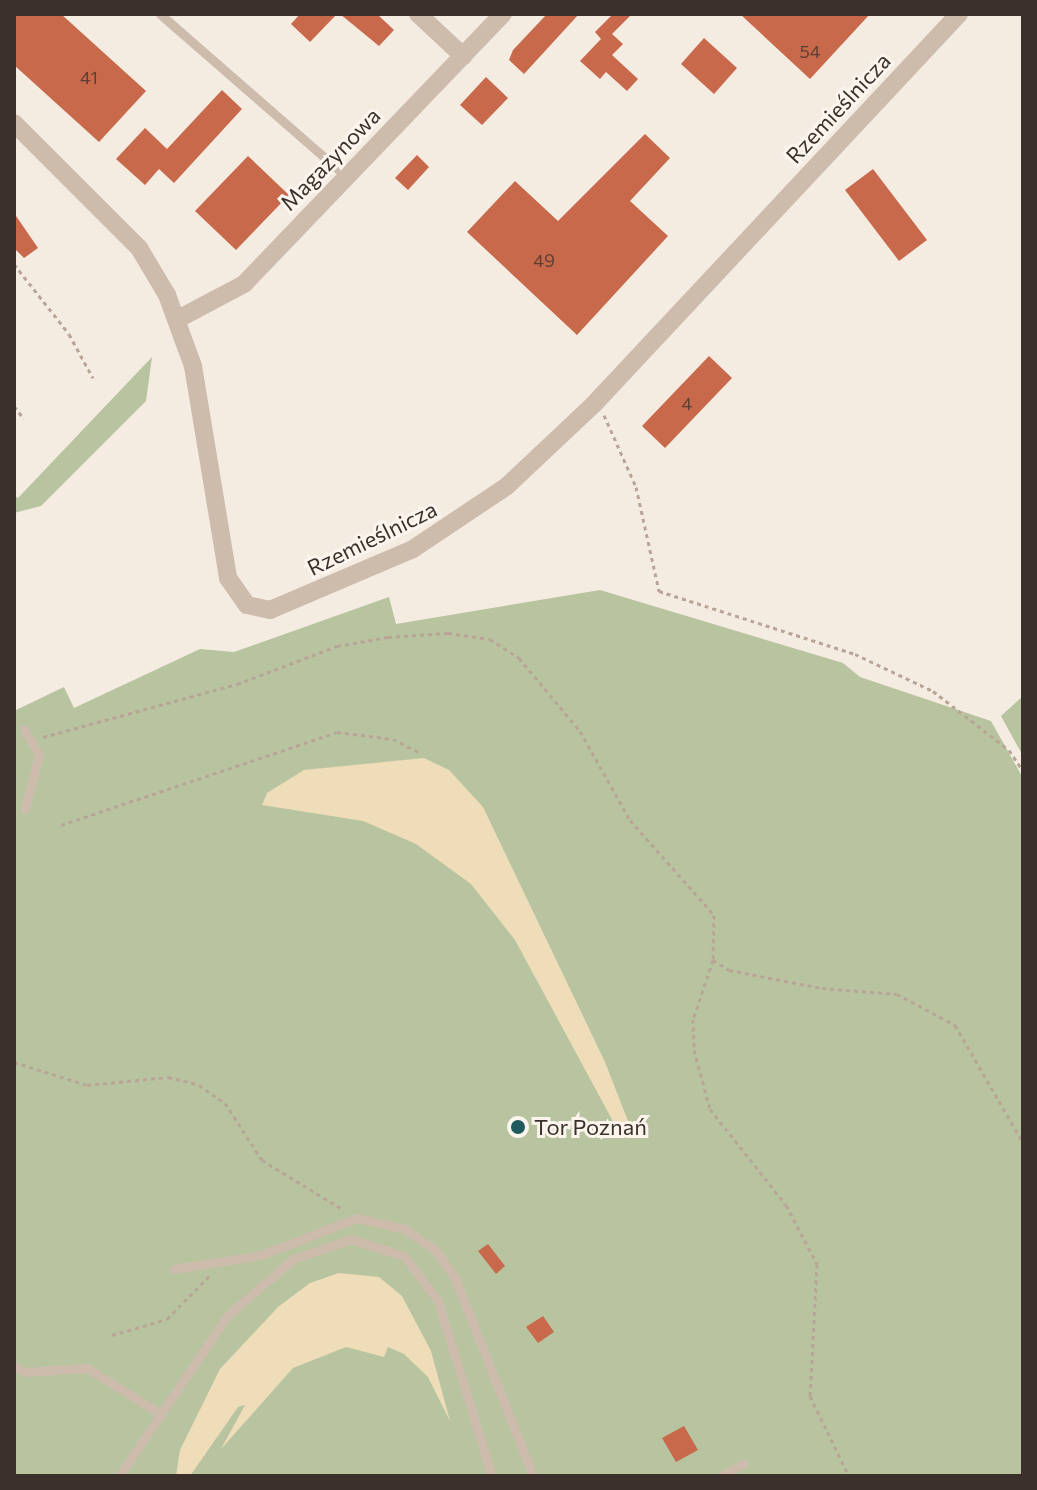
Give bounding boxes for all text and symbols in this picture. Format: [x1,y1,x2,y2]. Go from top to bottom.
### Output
house number: 54 [799,40,821,62]
street label: Rzemieślnicza [780,47,896,169]
house number: 41 [80,66,98,88]
street label: Magazynowa [275,102,385,216]
house number: 49 [533,249,555,271]
house number: 4 [682,392,692,414]
street label: Rzemieślnicza [303,495,441,581]
place label: Tor Poznań [534,1114,647,1140]
marker: Tor Poznań [509,1118,527,1136]

